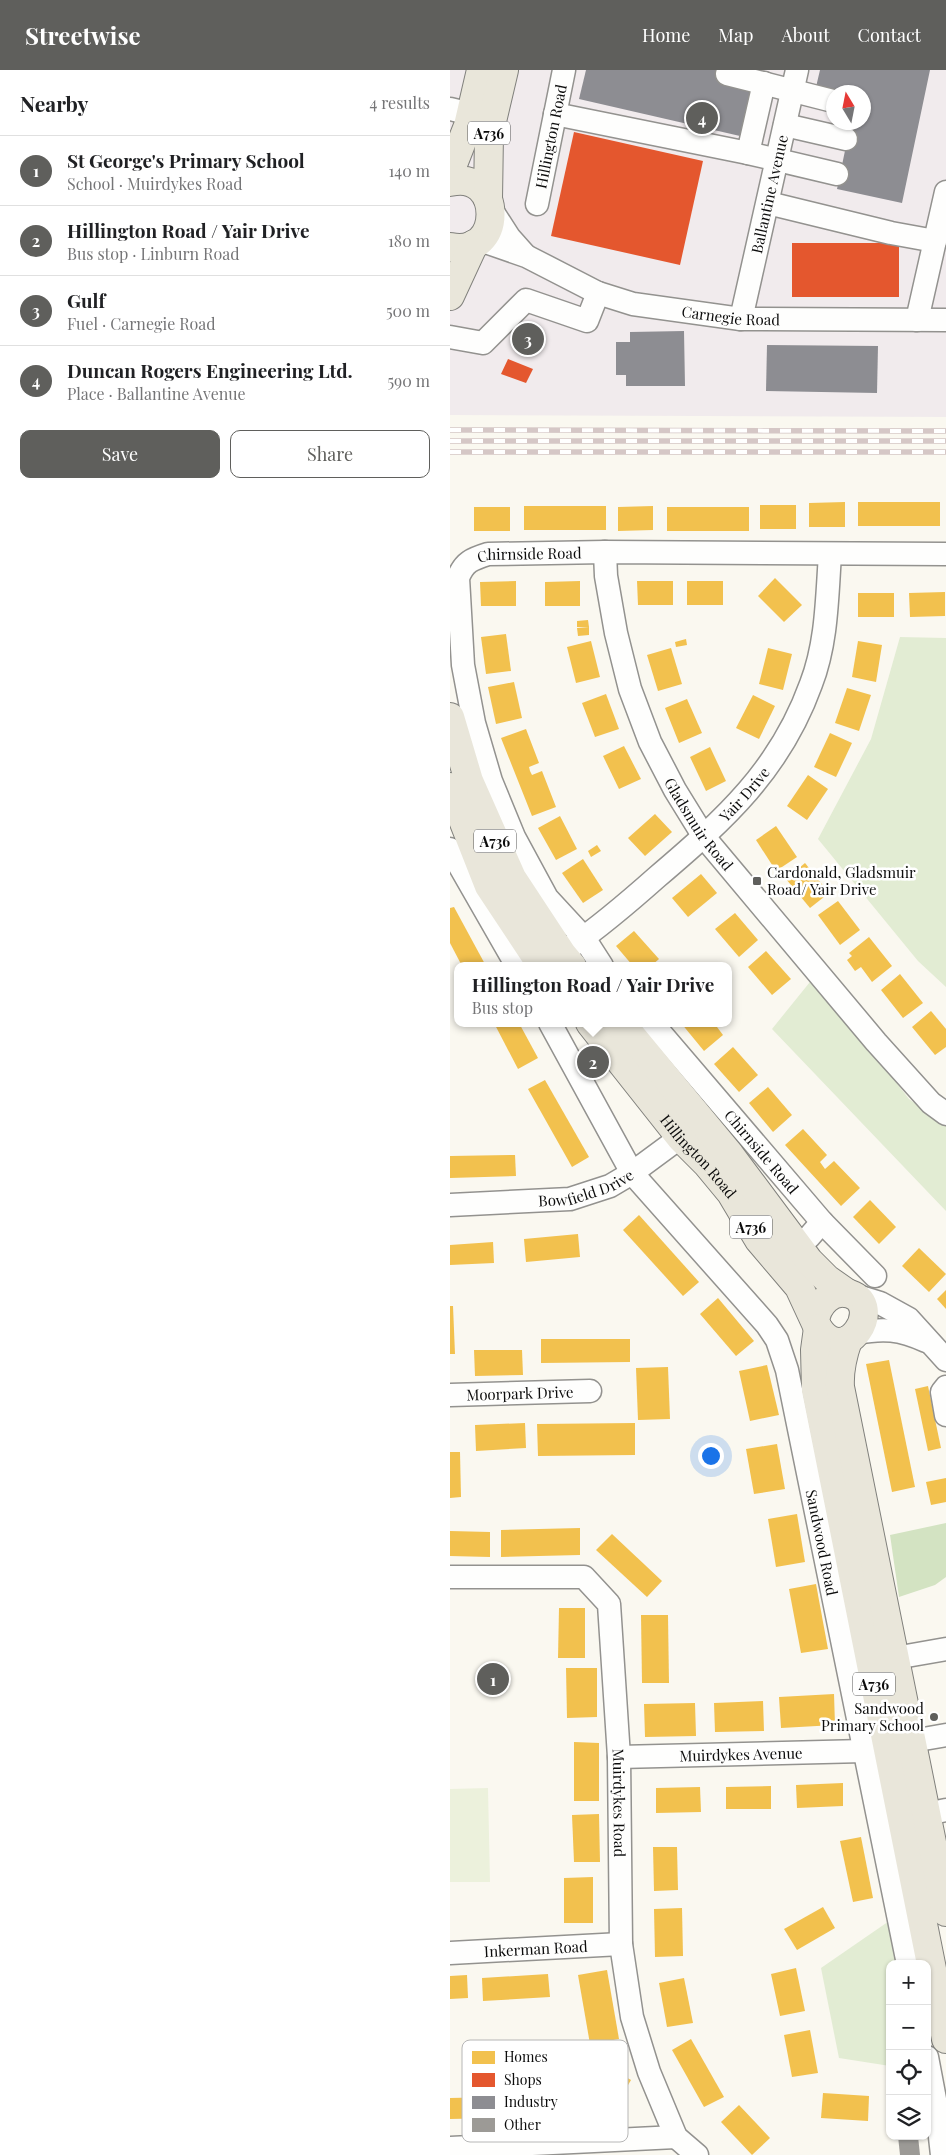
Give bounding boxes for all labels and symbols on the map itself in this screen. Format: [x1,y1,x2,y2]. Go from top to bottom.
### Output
street label: Hillington Road [530,82,571,190]
north arrow [826,85,871,130]
pin: 4 [686,99,718,137]
road number: A736 [468,122,510,144]
street label: Ballantine Avenue [746,133,792,255]
street label: Carnegie Road [680,301,780,329]
pin: 3 [512,320,544,358]
street label: Chirnside Road [474,542,582,567]
street label: Yair Drive [714,763,774,827]
street label: Gladsmuir Road [660,774,738,875]
road number: A736 [474,829,516,852]
place label: Cardonald, Gladsmuir Road/ Yair Drive [767,862,916,899]
marker: Cardonald, Gladsmuir Road/ Yair Drive [751,875,763,887]
pin: 2 [577,1043,609,1081]
street label: Chirnside Road [720,1105,804,1198]
street label: Hillington Road [656,1110,741,1203]
street label: Bowfield Drive [538,1164,637,1211]
road number: A736 [730,1216,772,1238]
street label: Moorpark Drive [466,1381,574,1405]
your location [698,1443,724,1469]
street label: Sandwood Road [802,1488,843,1598]
pin: 1 [477,1660,509,1698]
road number: A736 [853,1672,895,1696]
place label: Sandwood Primary School [821,1698,924,1735]
marker: Sandwood Primary School [928,1711,940,1723]
street label: Muirdykes Avenue [679,1743,803,1766]
street label: Muirdykes Road [608,1748,630,1857]
street label: Inkerman Road [483,1936,589,1961]
legend [462,2040,628,2142]
text: Homes [504,2047,548,2066]
text: Shops [504,2070,542,2089]
text: Industry [504,2092,558,2111]
text: Other [504,2115,542,2134]

